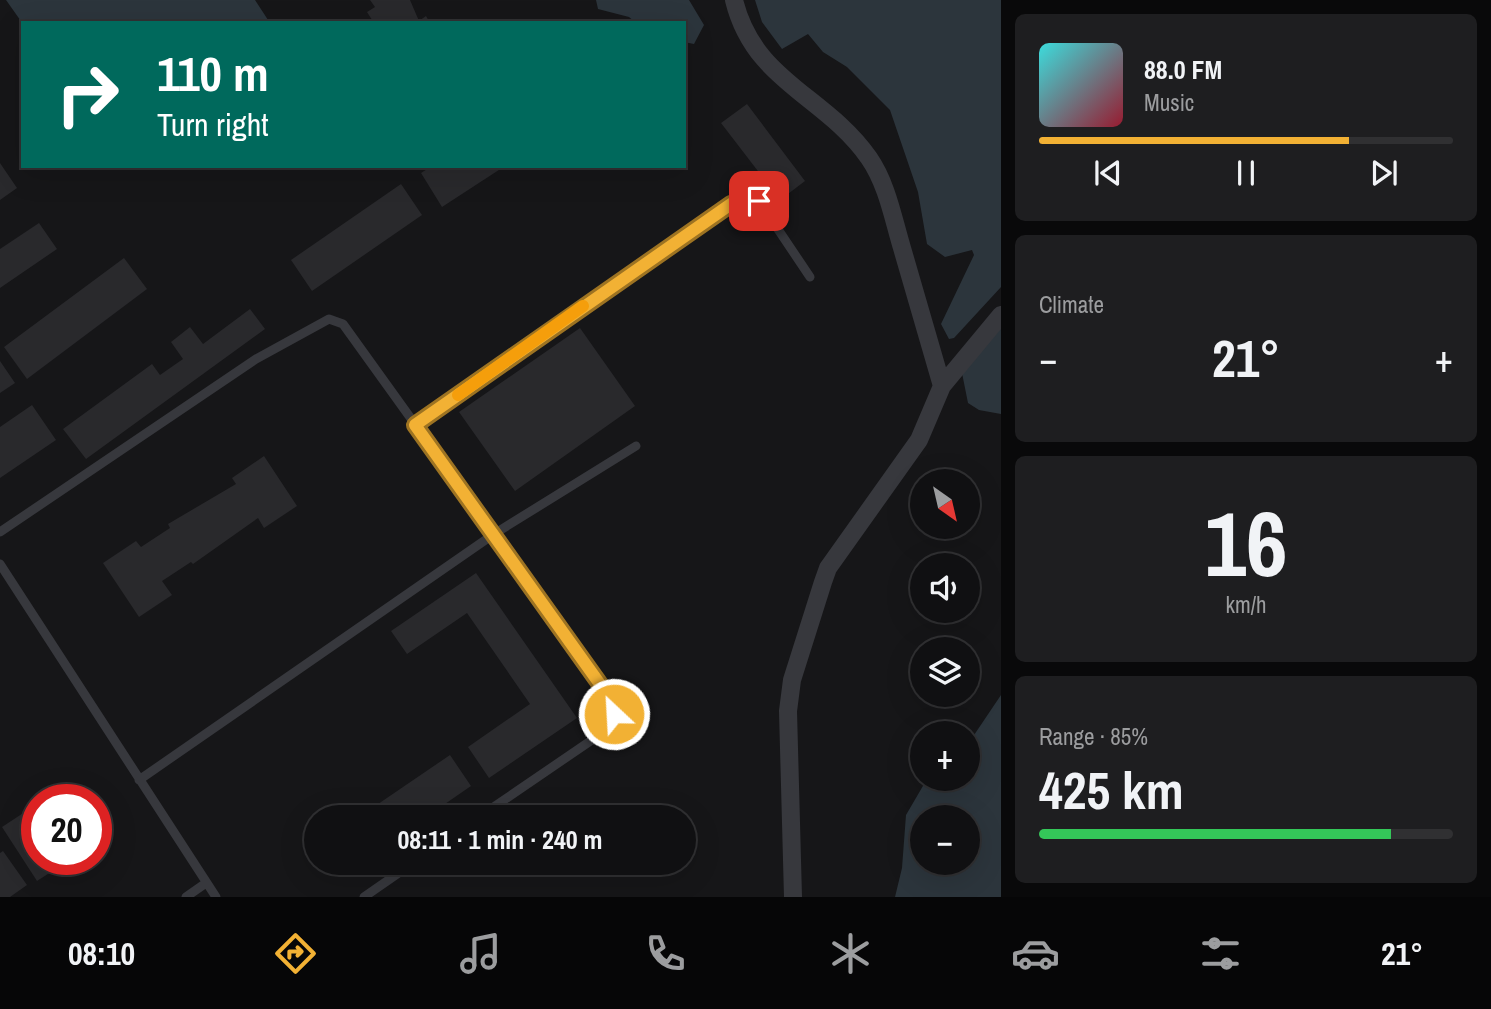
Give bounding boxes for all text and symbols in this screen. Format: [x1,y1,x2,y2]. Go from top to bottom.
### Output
text: 110 m [157,40,269,106]
icon: right [42,49,133,140]
text: 88.0 FM [1144,52,1222,87]
text: Music [1144,87,1194,118]
text: Turn right [157,103,269,146]
icon: previous [1089,154,1127,192]
icon: pause [1227,154,1265,192]
icon: next [1365,154,1403,192]
pin [729,171,789,231]
icon: arrive [740,182,778,220]
text: Climate [1039,289,1104,320]
text: 21° [1212,323,1280,393]
text: − [1039,333,1057,384]
text: + [1435,333,1453,384]
north arrow [910,469,980,539]
map controls [910,469,980,875]
text: 16 [1205,482,1288,604]
button: sound [910,553,980,623]
text: km/h [1226,589,1266,620]
button: layers [910,637,980,707]
position arrow [577,677,651,751]
button: + [910,721,980,791]
text: Range · 85% [1039,721,1148,752]
text: 425 km [1039,755,1184,825]
speed limit sign: 20 [21,784,112,875]
button: − [910,805,980,875]
text: 08:11 · 1 min · 240 m [397,822,603,857]
icon: directions [271,929,320,978]
icon: music [456,929,505,978]
icon: phone [641,929,690,978]
icon: climate [826,929,875,978]
icon: car [1011,929,1060,978]
icon: filters [1196,929,1245,978]
text: 08:10 [68,932,135,975]
text: 21° [1381,932,1423,975]

